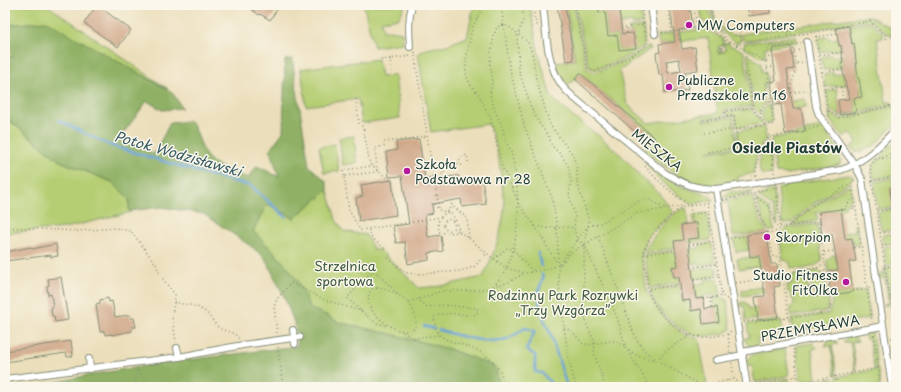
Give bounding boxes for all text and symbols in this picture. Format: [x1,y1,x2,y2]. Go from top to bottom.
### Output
place label: MW Computers [697,15,795,34]
marker: MW Computers [684,20,694,30]
place label: Publiczne Przedszkole nr 16 [677,70,787,104]
marker: Publiczne Przedszkole nr 16 [664,82,674,92]
street label: MIESZKA [628,124,687,176]
water label: Potok Wodzisławski [112,125,246,182]
district label: Osiedle Piastów [732,137,842,158]
place label: Szkoła Podstawowa nr 28 [415,154,531,188]
marker: Szkoła Podstawowa nr 28 [402,166,412,176]
place label: Skorpion [775,227,831,246]
marker: Skorpion [762,232,772,242]
park label: Strzelnica sportowa [314,256,377,290]
place label: Studio Fitness FitOlka [753,265,839,299]
marker: Studio Fitness FitOlka [841,277,851,287]
park label: Rodzinny Park Rozrywki „Trzy Wzgórza” [488,285,638,319]
street label: PRZEMYSŁAWA [759,309,861,346]

